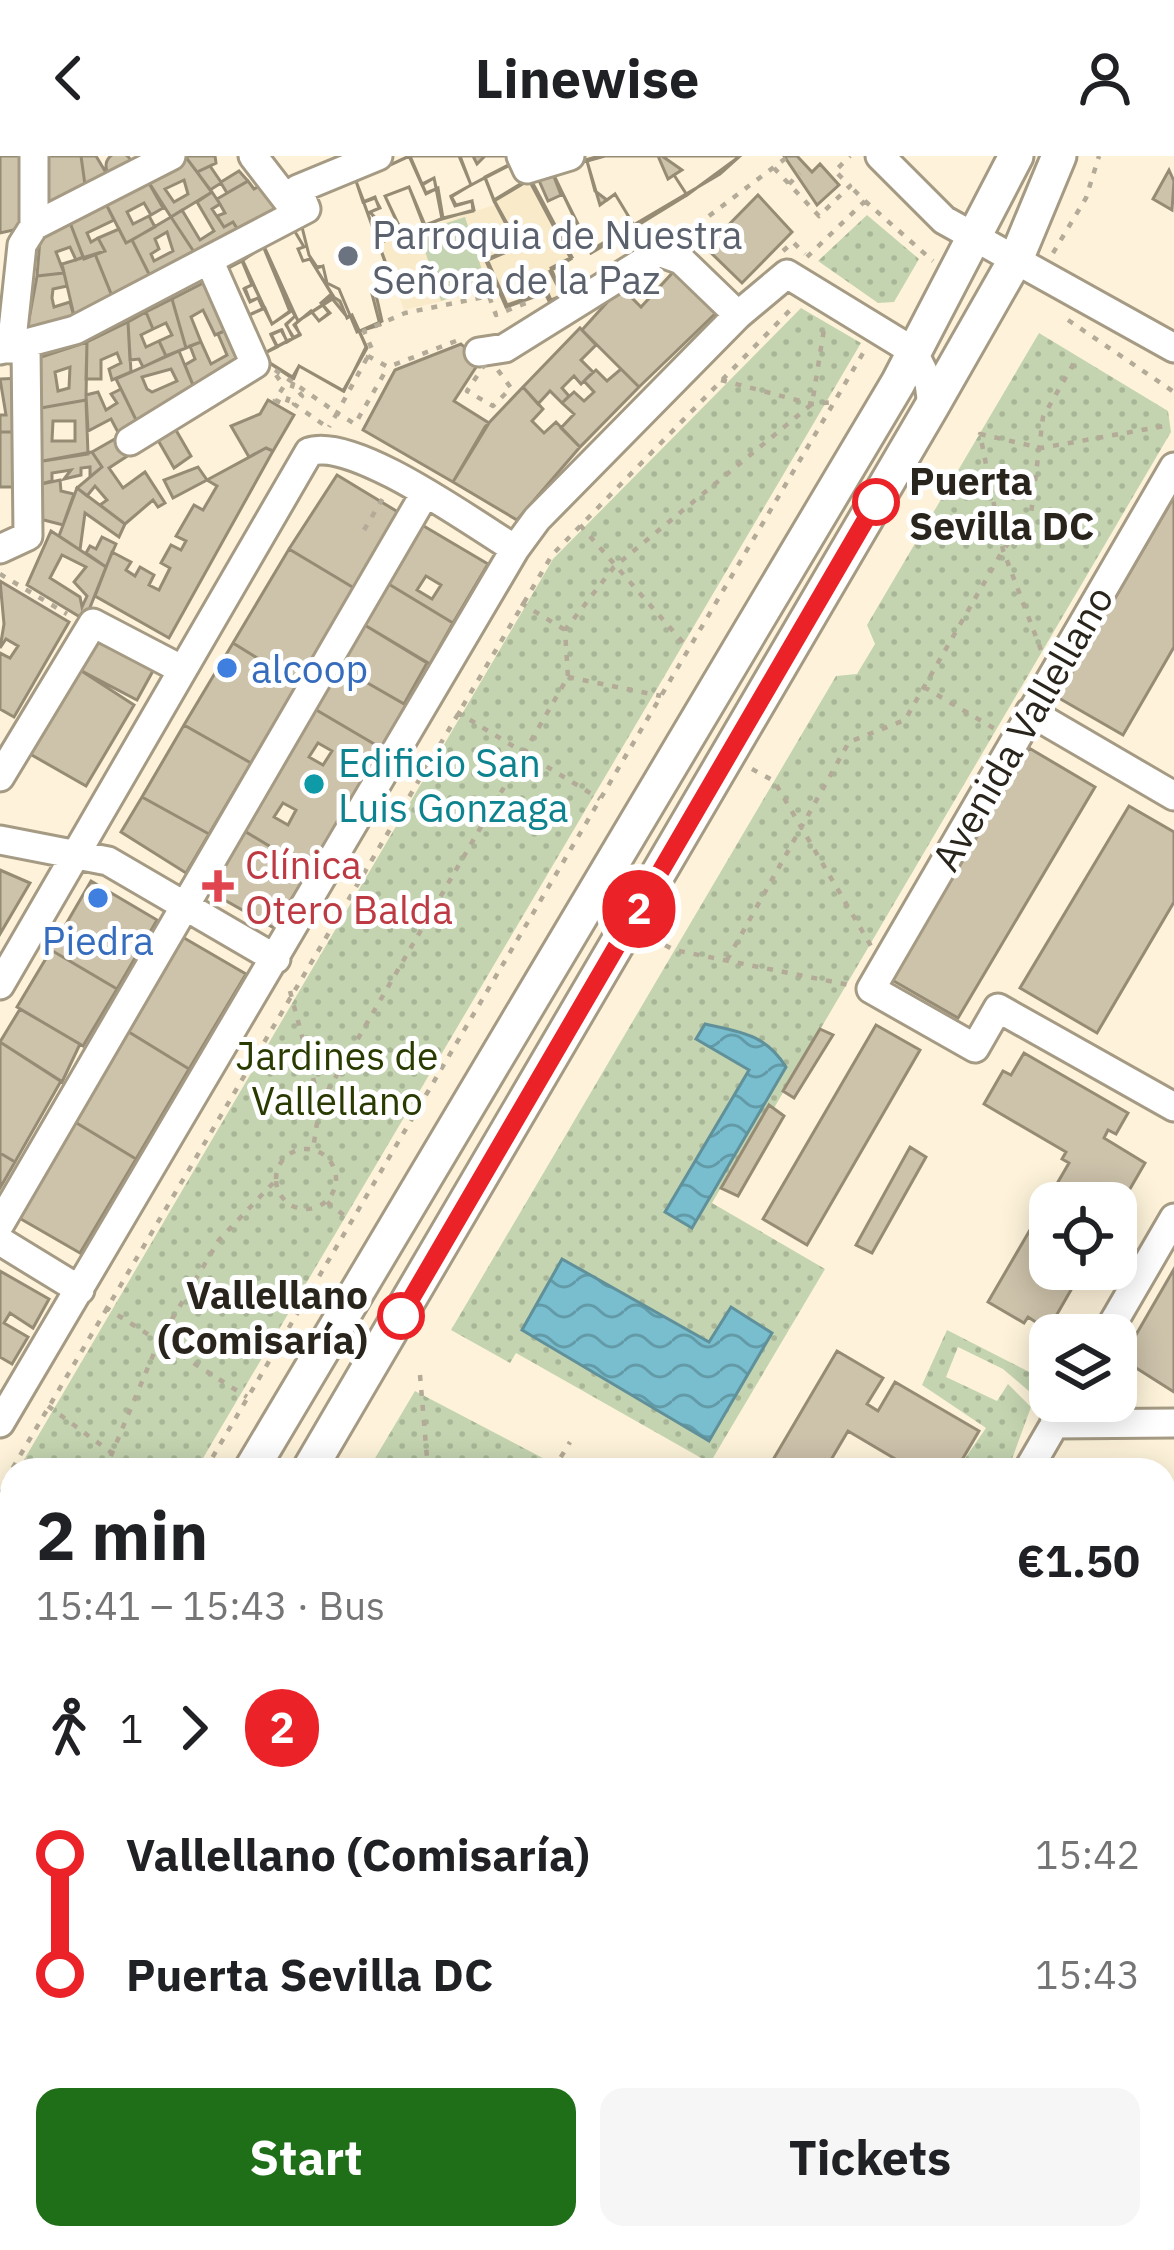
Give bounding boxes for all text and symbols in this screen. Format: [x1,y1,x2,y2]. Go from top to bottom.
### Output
text: Linewise [475,43,699,113]
icon: back [36,45,102,111]
icon: person [1072,45,1138,111]
place label: Parroquia de Nuestra Señora de la Paz [372,209,743,305]
marker: Parroquia de Nuestra Señora de la Paz [335,243,361,269]
place label: Puerta Sevilla DC [909,455,1094,551]
marker: Puerta Sevilla DC [854,480,898,524]
street label: Avenida Vallellano [920,576,1124,880]
place label: alcoop [251,643,368,694]
marker: alcoop [214,655,240,681]
place label: Edificio San Luis Gonzaga [338,737,569,833]
marker: Edificio San Luis Gonzaga [301,771,327,797]
place label: Clínica Otero Balda [245,839,453,935]
marker: Clínica Otero Balda [202,870,234,902]
line badge: 2 [600,870,678,948]
text: 2 [626,881,652,936]
marker: Piedra [85,885,111,911]
place label: Piedra [42,915,154,966]
park label: Jardines de Vallellano [236,1030,438,1126]
map controls [1029,1182,1137,1422]
button: locate [1029,1182,1137,1290]
place label: Vallellano (Comisaría) [157,1269,368,1365]
marker: Vallellano (Comisaría) [379,1294,423,1338]
button: layers [1029,1314,1137,1422]
text: 2 min [36,1492,208,1578]
text: €1.50 [1017,1531,1140,1589]
text: 15:41 – 15:43 · Bus [36,1580,385,1631]
icon: walk [36,1695,102,1761]
icon: forward [161,1695,227,1761]
text: 2 [269,1700,295,1755]
text: 1 [120,1703,143,1754]
text: Vallellano (Comisaría) [126,1825,590,1883]
text: 15:42 [1035,1829,1140,1880]
text: Puerta Sevilla DC [126,1945,493,2003]
text: 15:43 [1035,1949,1140,2000]
button: Start [36,2088,576,2226]
button: Tickets [600,2088,1140,2226]

